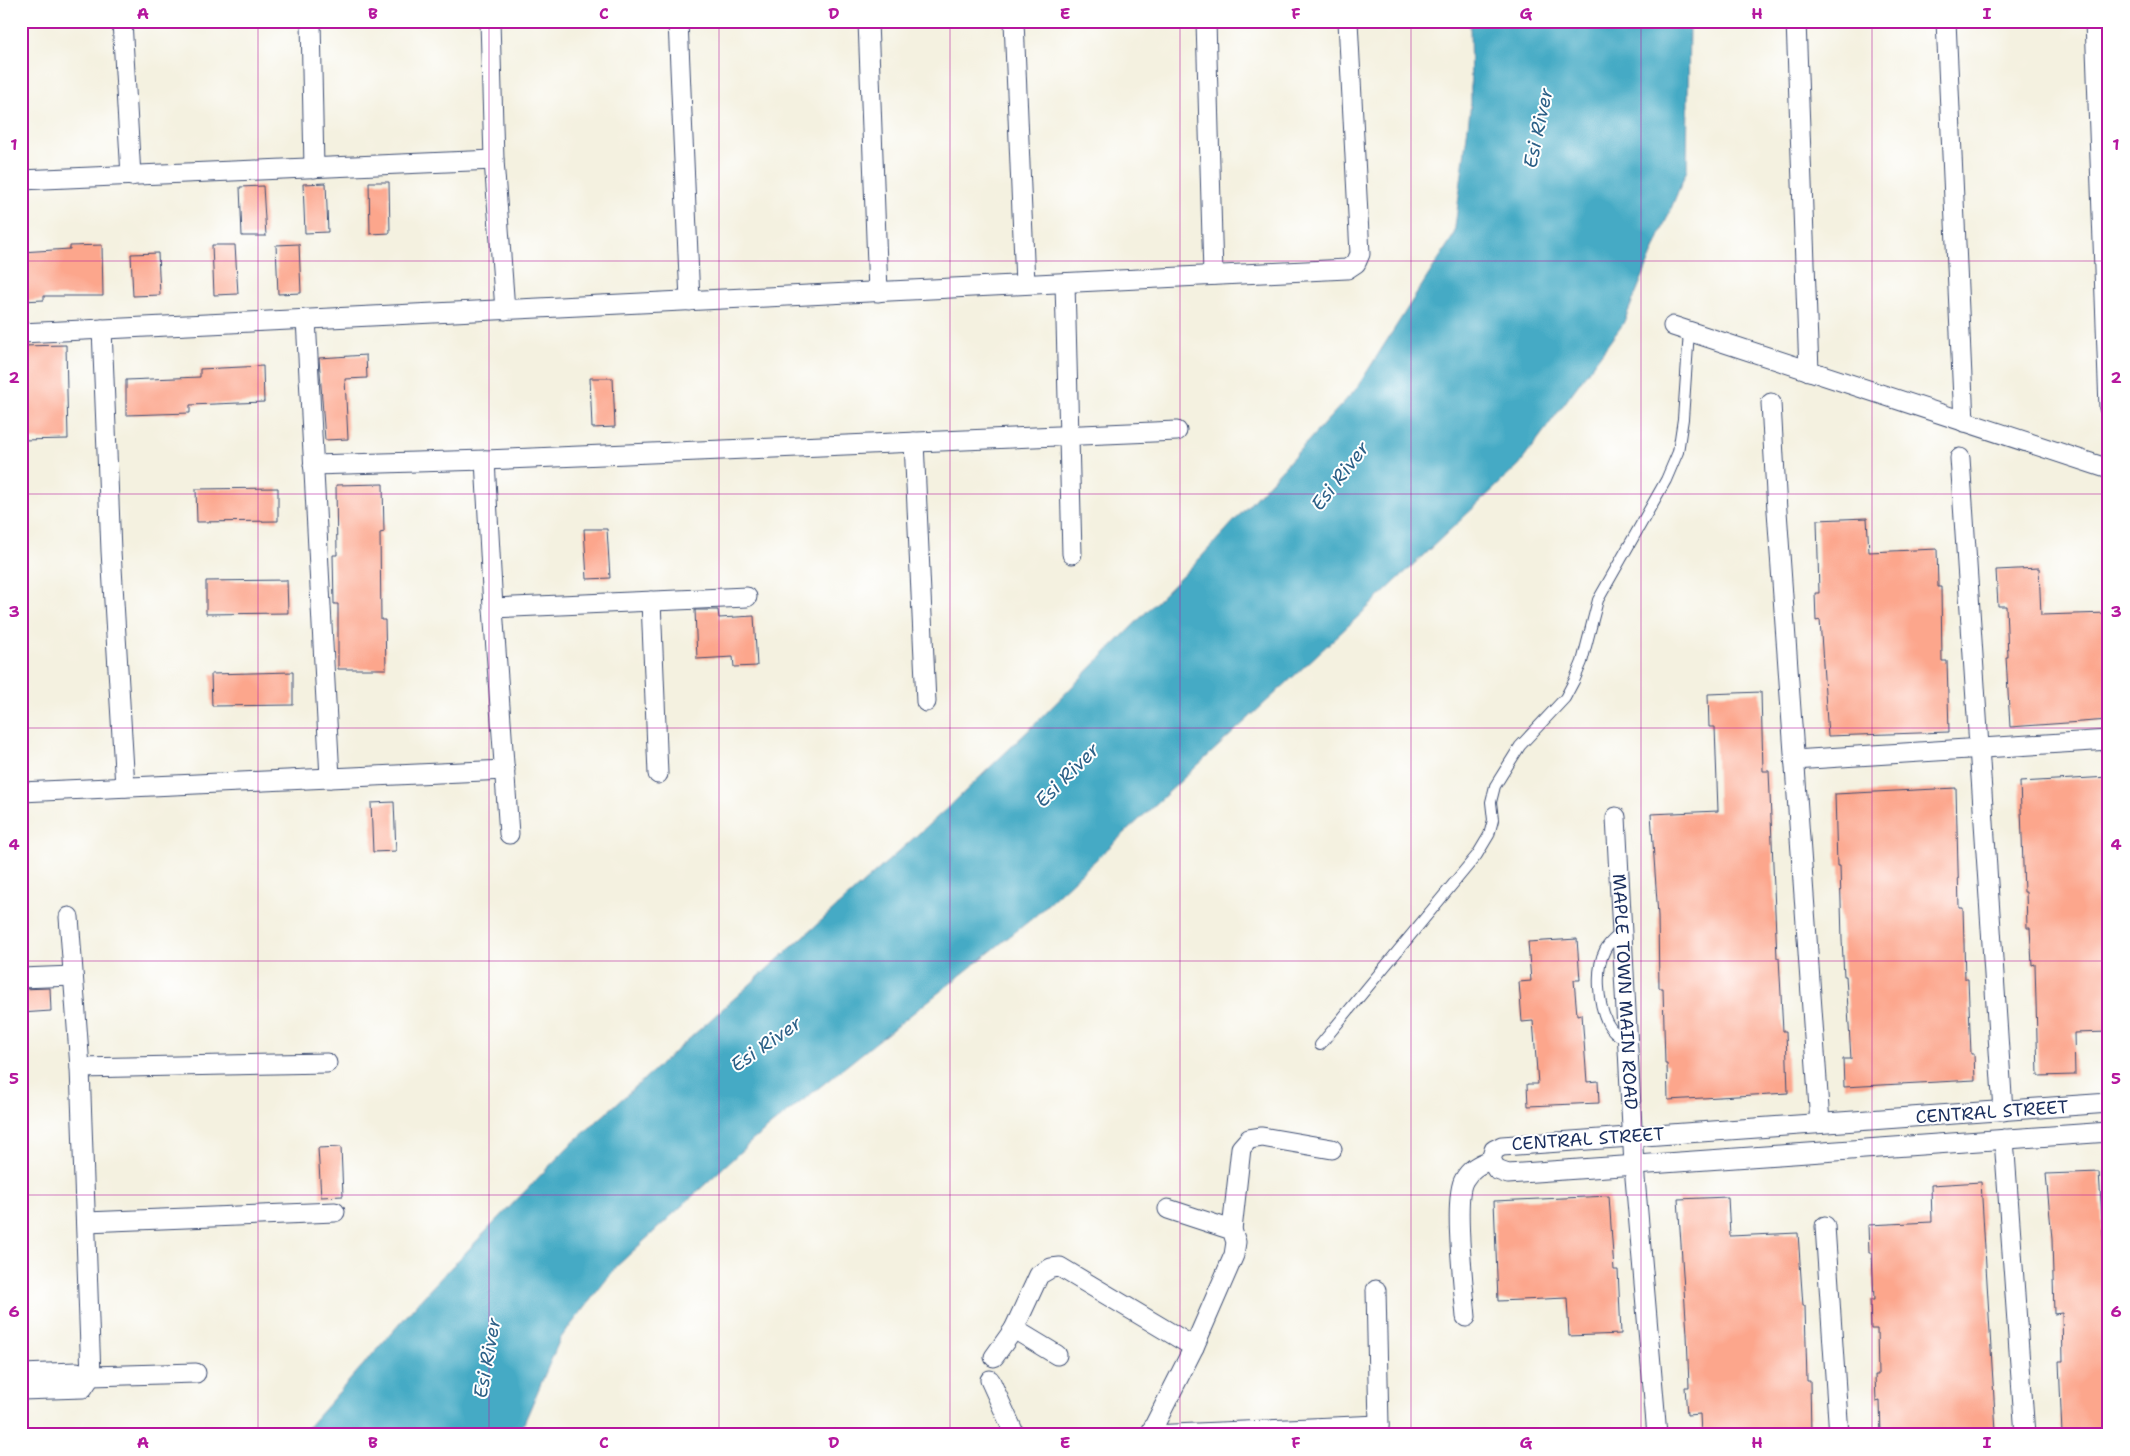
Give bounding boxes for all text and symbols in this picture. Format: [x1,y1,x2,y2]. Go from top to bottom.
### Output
text: A [137,3,149,24]
text: B [368,3,378,24]
text: C [599,3,609,24]
text: D [828,3,840,24]
text: E [1060,3,1070,24]
text: F [1291,3,1301,24]
text: G [1520,3,1533,24]
text: H [1751,3,1763,24]
text: I [1983,3,1992,24]
water label: Esi River [1517,85,1559,170]
text: 1 [10,134,18,155]
text: 1 [2112,134,2120,155]
text: 2 [8,367,20,388]
text: 2 [2110,367,2122,388]
water label: Esi River [1305,436,1375,516]
text: 3 [8,601,20,622]
text: 3 [2110,601,2122,622]
water label: Esi River [1029,737,1105,813]
text: 4 [8,834,20,855]
text: 4 [2110,834,2122,855]
street label: MAPLE TOWN MAIN ROAD [1607,873,1643,1111]
water label: Esi River [726,1010,807,1078]
text: 5 [9,1068,19,1089]
text: 5 [2111,1068,2121,1089]
street label: CENTRAL STREET [1915,1095,2069,1129]
street label: CENTRAL STREET [1511,1122,1665,1156]
text: 6 [8,1301,20,1322]
text: 6 [2110,1301,2122,1322]
water label: Esi River [468,1315,507,1400]
text: A [137,1432,149,1453]
text: B [368,1432,378,1453]
text: C [599,1432,609,1453]
text: D [828,1432,840,1453]
text: E [1060,1432,1070,1453]
text: F [1291,1432,1301,1453]
text: G [1520,1432,1533,1453]
text: H [1751,1432,1763,1453]
text: I [1983,1432,1992,1453]

